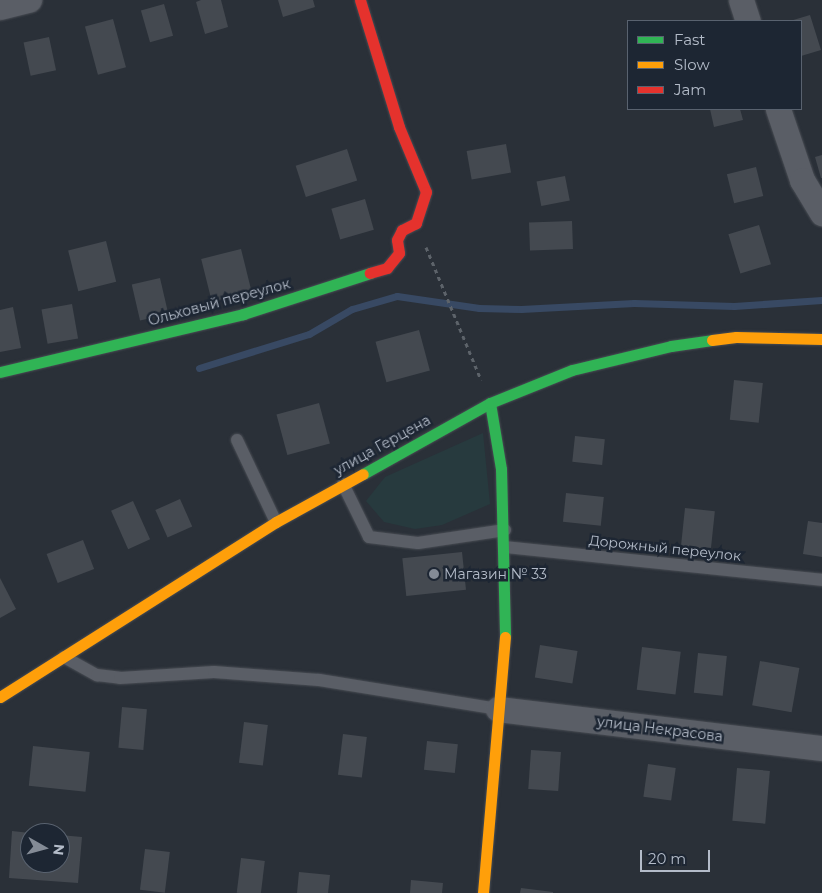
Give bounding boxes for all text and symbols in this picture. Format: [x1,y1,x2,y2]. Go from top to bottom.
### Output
legend [627,20,802,110]
text: Fast [674,30,705,49]
text: Slow [674,55,710,74]
text: Jam [674,80,706,99]
street label: Ольховый переулок [146,275,292,329]
street label: улица Герцена [331,412,433,478]
street label: Дорожный переулок [588,532,742,564]
place label: Магазин № 33 [444,566,547,582]
marker: Магазин № 33 [428,568,440,580]
street label: улица Некрасова [596,713,724,745]
north arrow [20,823,70,873]
scale bar [642,840,712,872]
text: N [49,843,69,856]
text: 20 m [648,849,686,868]

